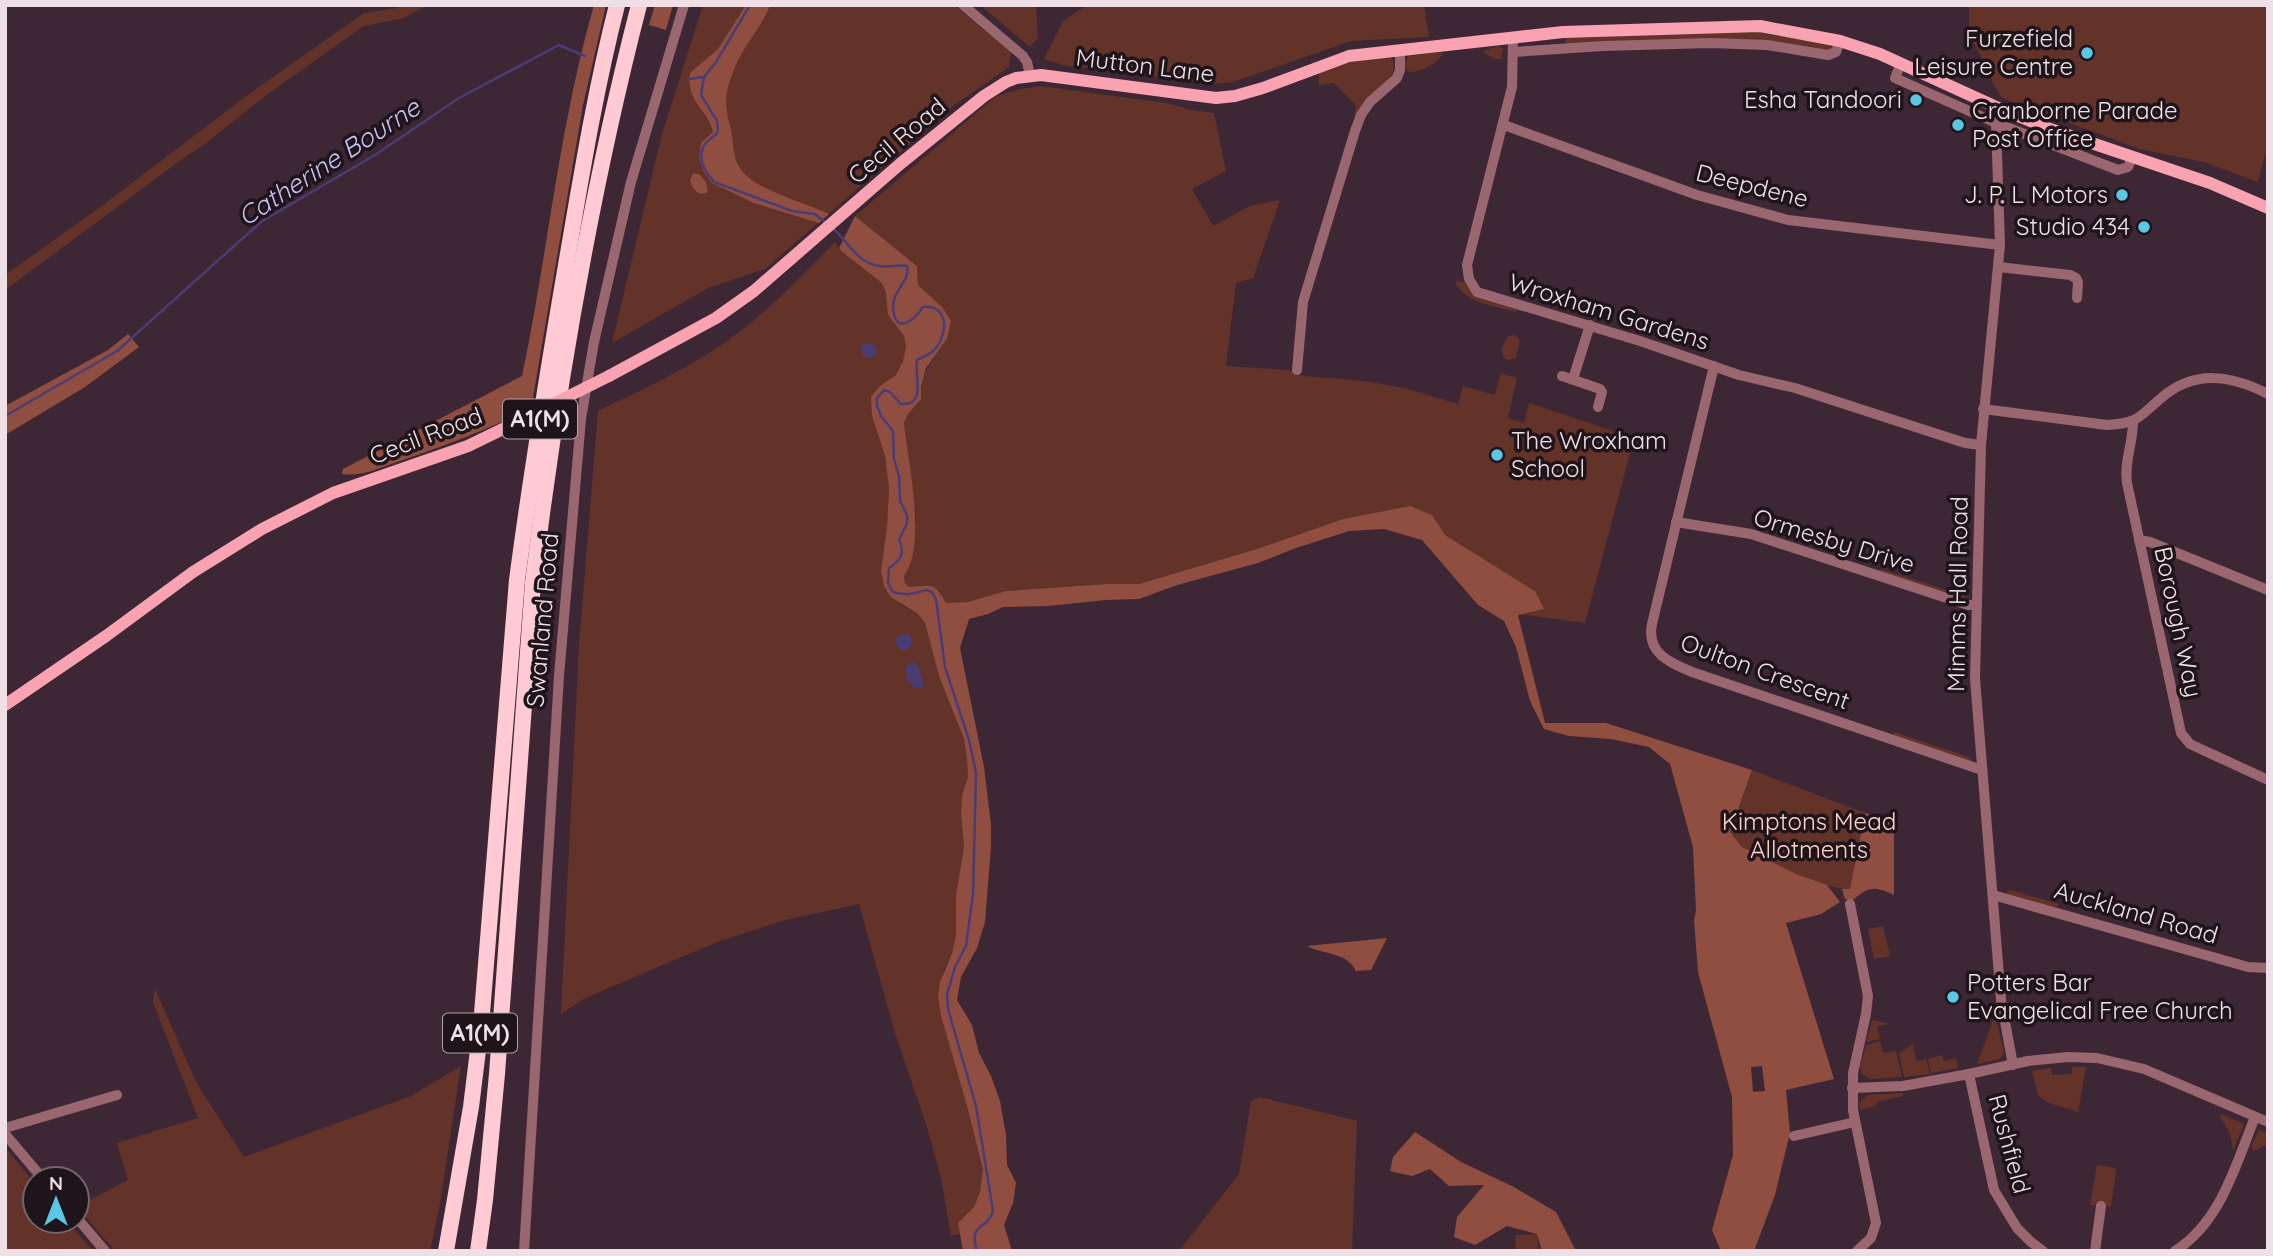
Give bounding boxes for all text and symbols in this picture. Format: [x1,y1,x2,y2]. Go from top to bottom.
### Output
place label: Furzefield Leisure Centre [1914,23,2073,81]
street label: Mutton Lane [1074,42,1216,88]
marker: Furzefield Leisure Centre [2079,45,2095,61]
place label: Esha Tandoori [1744,84,1902,114]
water label: Catherine Bourne [231,90,427,233]
street label: Cecil Road [841,91,951,190]
marker: Esha Tandoori [1908,92,1924,108]
place label: Cranborne Parade Post Office [1972,95,2178,153]
marker: Cranborne Parade Post Office [1950,117,1966,133]
street label: Deepdene [1693,157,1811,213]
place label: J. P. L Motors [1964,179,2108,209]
marker: J. P. L Motors [2114,187,2130,203]
place label: Studio 434 [2016,211,2130,241]
marker: Studio 434 [2136,219,2152,235]
street label: Wroxham Gardens [1506,266,1713,356]
street label: Cecil Road [365,400,486,470]
road number: A1(M) [503,400,577,438]
place label: The Wroxham School [1511,425,1667,483]
marker: The Wroxham School [1489,447,1505,463]
street label: Mimms Hall Road [1940,496,1974,692]
street label: Ormesby Drive [1750,501,1918,579]
street label: Swanland Road [519,532,565,708]
street label: Borough Way [2148,544,2210,700]
street label: Oulton Crescent [1677,627,1854,716]
park label: Kimptons Mead Allotments [1722,806,1896,864]
street label: Auckland Road [2051,874,2221,950]
place label: Potters Bar Evangelical Free Church [1967,967,2233,1025]
marker: Potters Bar Evangelical Free Church [1945,989,1961,1005]
road number: A1(M) [443,1014,517,1052]
street label: Rushfield [1982,1091,2038,1197]
north arrow [21,1165,91,1235]
text: N [49,1171,63,1195]

